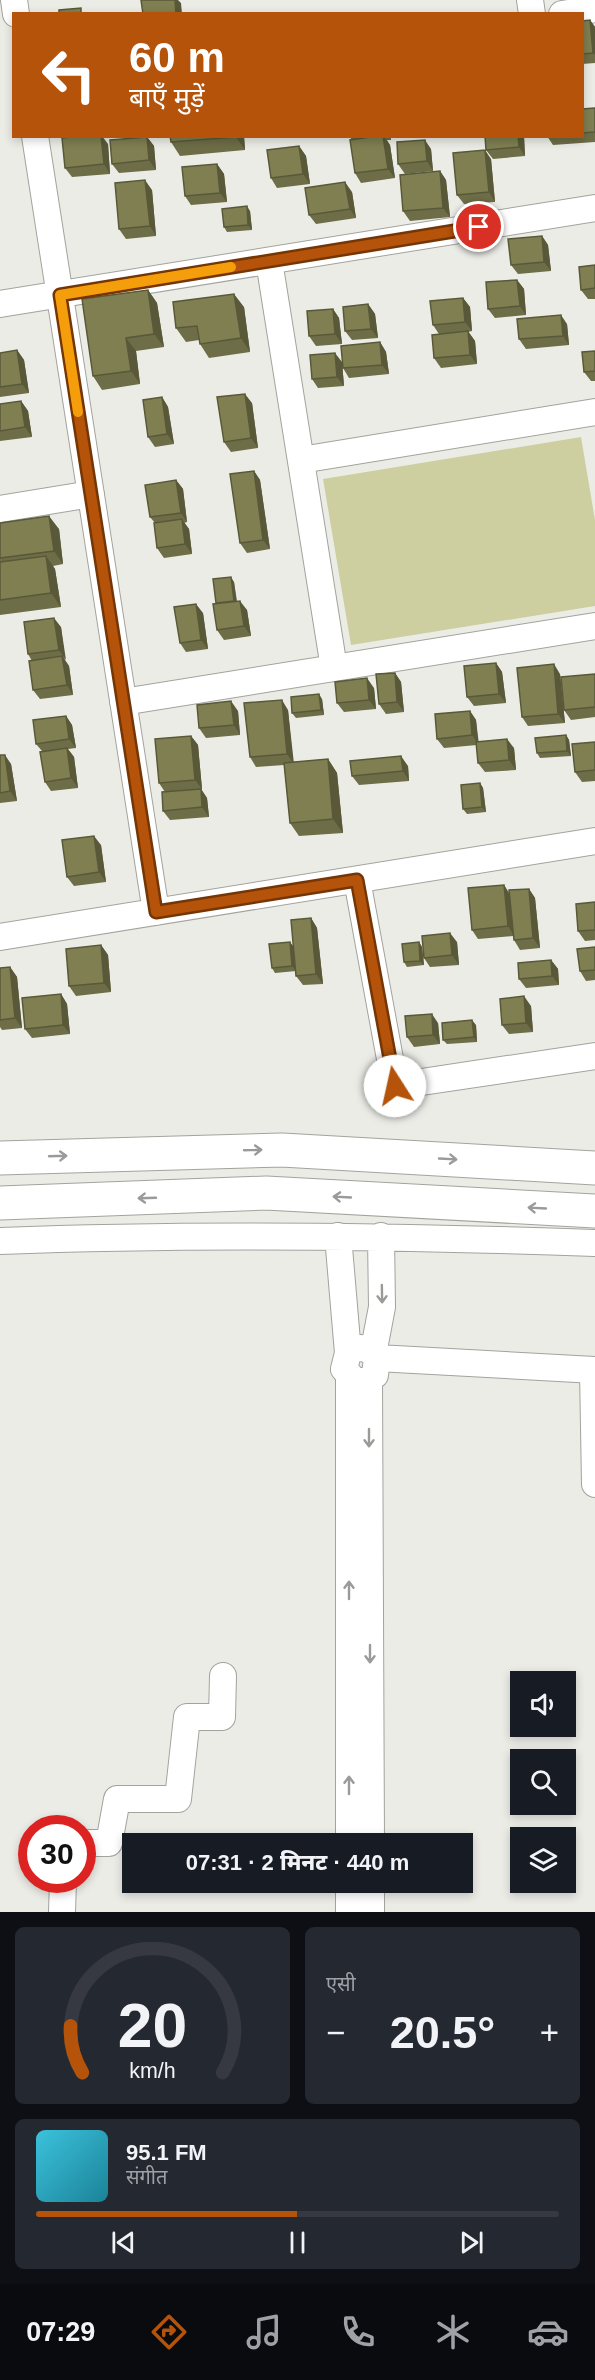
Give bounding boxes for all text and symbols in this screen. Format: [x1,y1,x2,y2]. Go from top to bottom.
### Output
text: 60 m [129,34,225,81]
icon: left [30,36,108,114]
text: बाएँ मुड़ें [129,83,204,113]
pin [453,201,504,252]
icon: arrive [462,210,495,243]
position arrow [363,1054,427,1118]
one-way arrow [243,1145,263,1156]
one-way arrow [48,1151,68,1162]
one-way arrow [438,1154,458,1165]
one-way arrow [138,1192,158,1203]
one-way arrow [332,1192,352,1203]
one-way arrow [527,1202,547,1213]
one-way arrow [376,1284,388,1304]
one-way arrow [363,1428,375,1448]
one-way arrow [343,1581,355,1601]
one-way arrow [364,1644,376,1664]
map controls [510,1671,576,1893]
button: sound [510,1671,576,1737]
button: search [510,1749,576,1815]
one-way arrow [343,1776,355,1796]
speed limit sign: 30 [18,1815,96,1893]
button: layers [510,1827,576,1893]
text: 07:31 · 2 मिनट · 440 m [186,1850,409,1875]
text: एसी [326,1973,356,1995]
text: 20 [118,1991,187,2060]
text: 20.5° [390,2007,495,2058]
text: − [326,2014,345,2051]
text: + [540,2014,559,2051]
text: km/h [129,2059,176,2083]
text: 95.1 FM [126,2140,207,2165]
text: संगीत [126,2166,167,2188]
icon: previous [107,2226,140,2259]
icon: pause [281,2226,314,2259]
icon: next [455,2226,488,2259]
icon: directions [148,2311,190,2353]
icon: music [243,2311,285,2353]
icon: phone [337,2311,379,2353]
icon: climate [432,2311,474,2353]
icon: car [527,2311,569,2353]
text: 07:29 [26,2317,95,2347]

